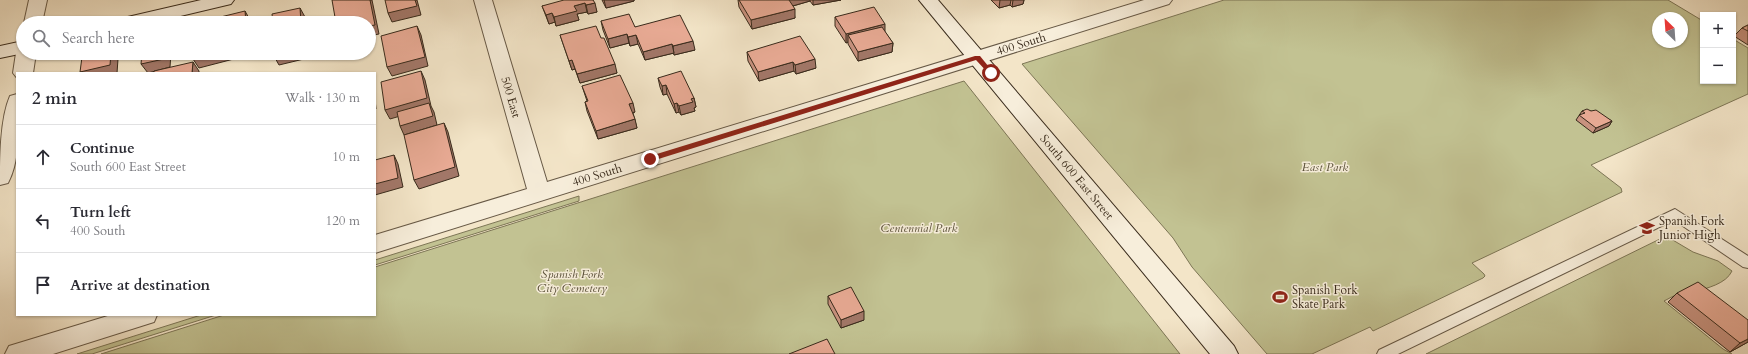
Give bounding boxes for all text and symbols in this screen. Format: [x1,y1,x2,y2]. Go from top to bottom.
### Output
north arrow [1652,12,1688,48]
map controls [1700,12,1736,84]
button: + [1700,12,1736,48]
search box [16,16,376,60]
icon: search [30,27,52,49]
text: Search here [62,28,135,48]
street label: 400 South [994,29,1048,59]
button: − [1700,48,1736,84]
route start [982,64,1000,82]
street label: 500 East [498,75,525,120]
text: 2 min [32,87,77,110]
text: Walk · 130 m [285,89,360,107]
street label: South 600 East Street [1037,131,1118,223]
text: Continue [70,138,135,158]
icon: ahead [32,146,54,168]
text: 10 m [332,148,360,166]
route end [641,150,659,168]
text: South 600 East Street [70,158,186,176]
park label: East Park [1302,159,1348,175]
street label: 400 South [570,160,624,190]
text: Turn left [70,202,131,222]
icon: left [32,210,54,232]
text: 120 m [326,212,360,230]
place label: Spanish Fork Junior High [1657,213,1725,243]
school or university icon: Spanish Fork Junior High [1638,219,1656,237]
park label: Centennial Park [881,220,957,236]
text: 400 South [70,222,125,240]
park label: Spanish Fork City Cemetery [537,266,607,296]
icon: arrive [32,274,54,296]
text: Arrive at destination [70,275,210,295]
place label: Spanish Fork Skate Park [1292,282,1358,312]
sports icon: Spanish Fork Skate Park [1271,288,1289,306]

